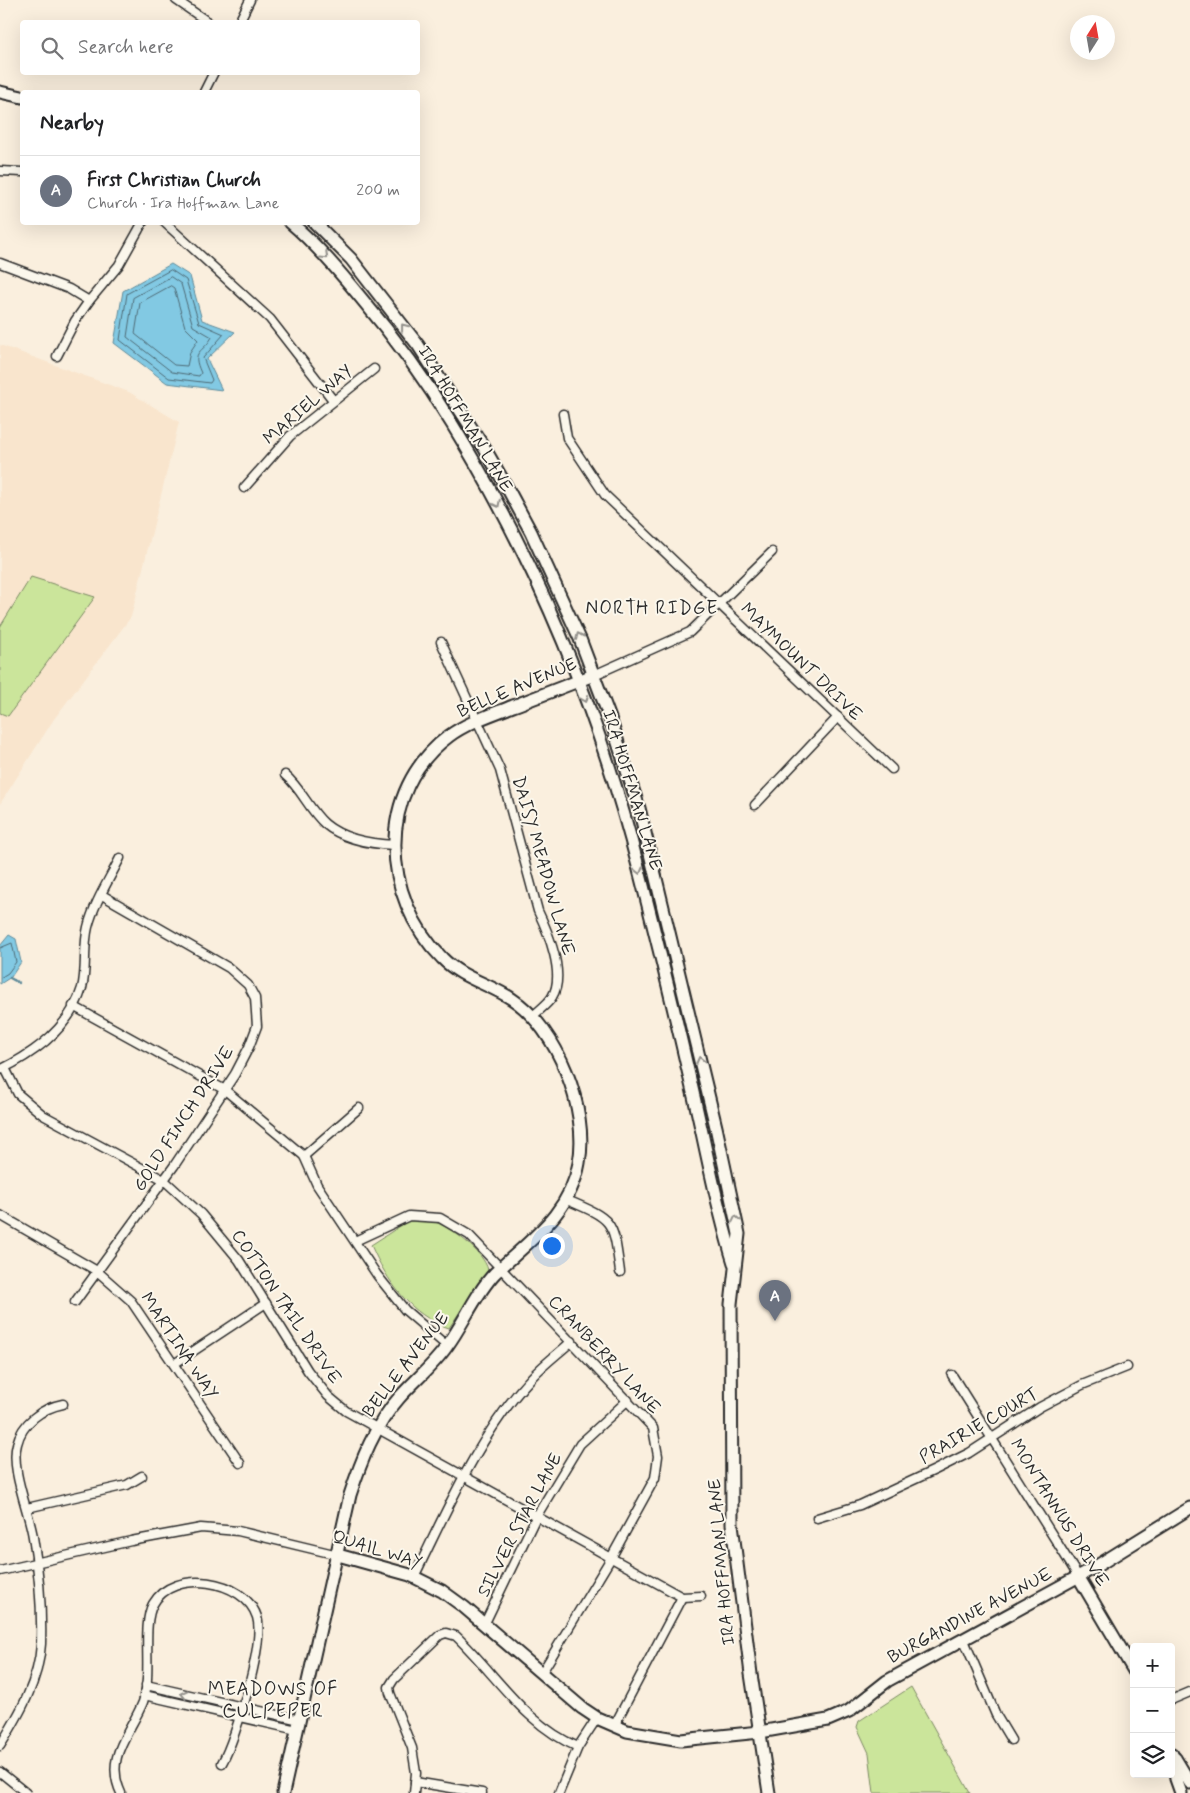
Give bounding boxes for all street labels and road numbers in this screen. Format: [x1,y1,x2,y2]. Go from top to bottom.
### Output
street label: IRA HOFFMAN LANE [412,341,518,497]
street label: MARIEL WAY [258,359,358,451]
street label: MAYMOUNT DRIVE [735,597,867,727]
street label: BELLE AVENUE [454,652,580,724]
street label: IRA HOFFMAN LANE [596,707,668,873]
street label: DAISY MEADOW LANE [506,774,580,959]
street label: GOLD FINCH DRIVE [128,1041,240,1196]
street label: COTTON TAIL DRIVE [225,1225,347,1389]
street label: MARTINA WAY [134,1288,224,1404]
street label: CRANBERRY LANE [542,1290,666,1420]
street label: BELLE AVENUE [357,1307,455,1423]
street label: PRAIRIE COURT [915,1382,1043,1470]
street label: MONTANNUS DRIVE [1004,1434,1114,1592]
street label: SILVER STAR LANE [472,1449,568,1601]
street label: IRA HOFFMAN LANE [703,1478,741,1646]
street label: QUAIL WAY [329,1525,425,1575]
street label: BURGANDINE AVENUE [883,1562,1057,1670]

